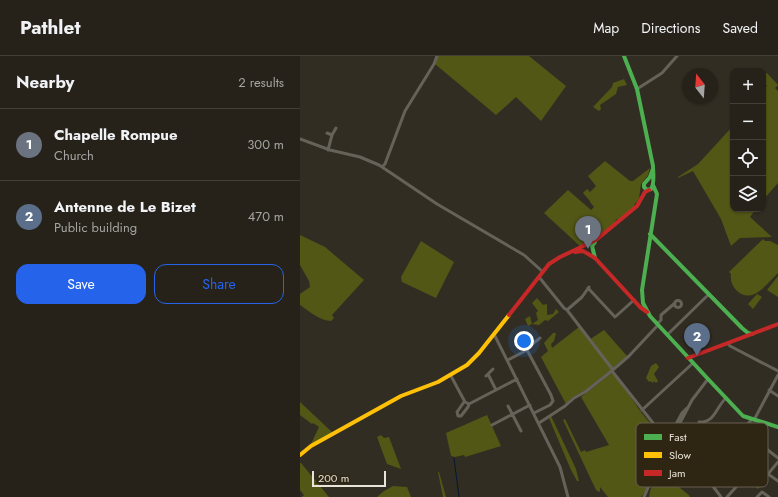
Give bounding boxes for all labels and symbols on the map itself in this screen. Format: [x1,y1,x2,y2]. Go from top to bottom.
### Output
north arrow [682,68,718,104]
pin: 1 [575,216,601,249]
pin: 2 [684,323,710,356]
your location [514,331,534,351]
legend [636,423,768,487]
text: Fast [669,429,687,445]
text: Slow [669,447,691,463]
text: Jam [667,465,686,481]
scale bar [312,469,386,488]

